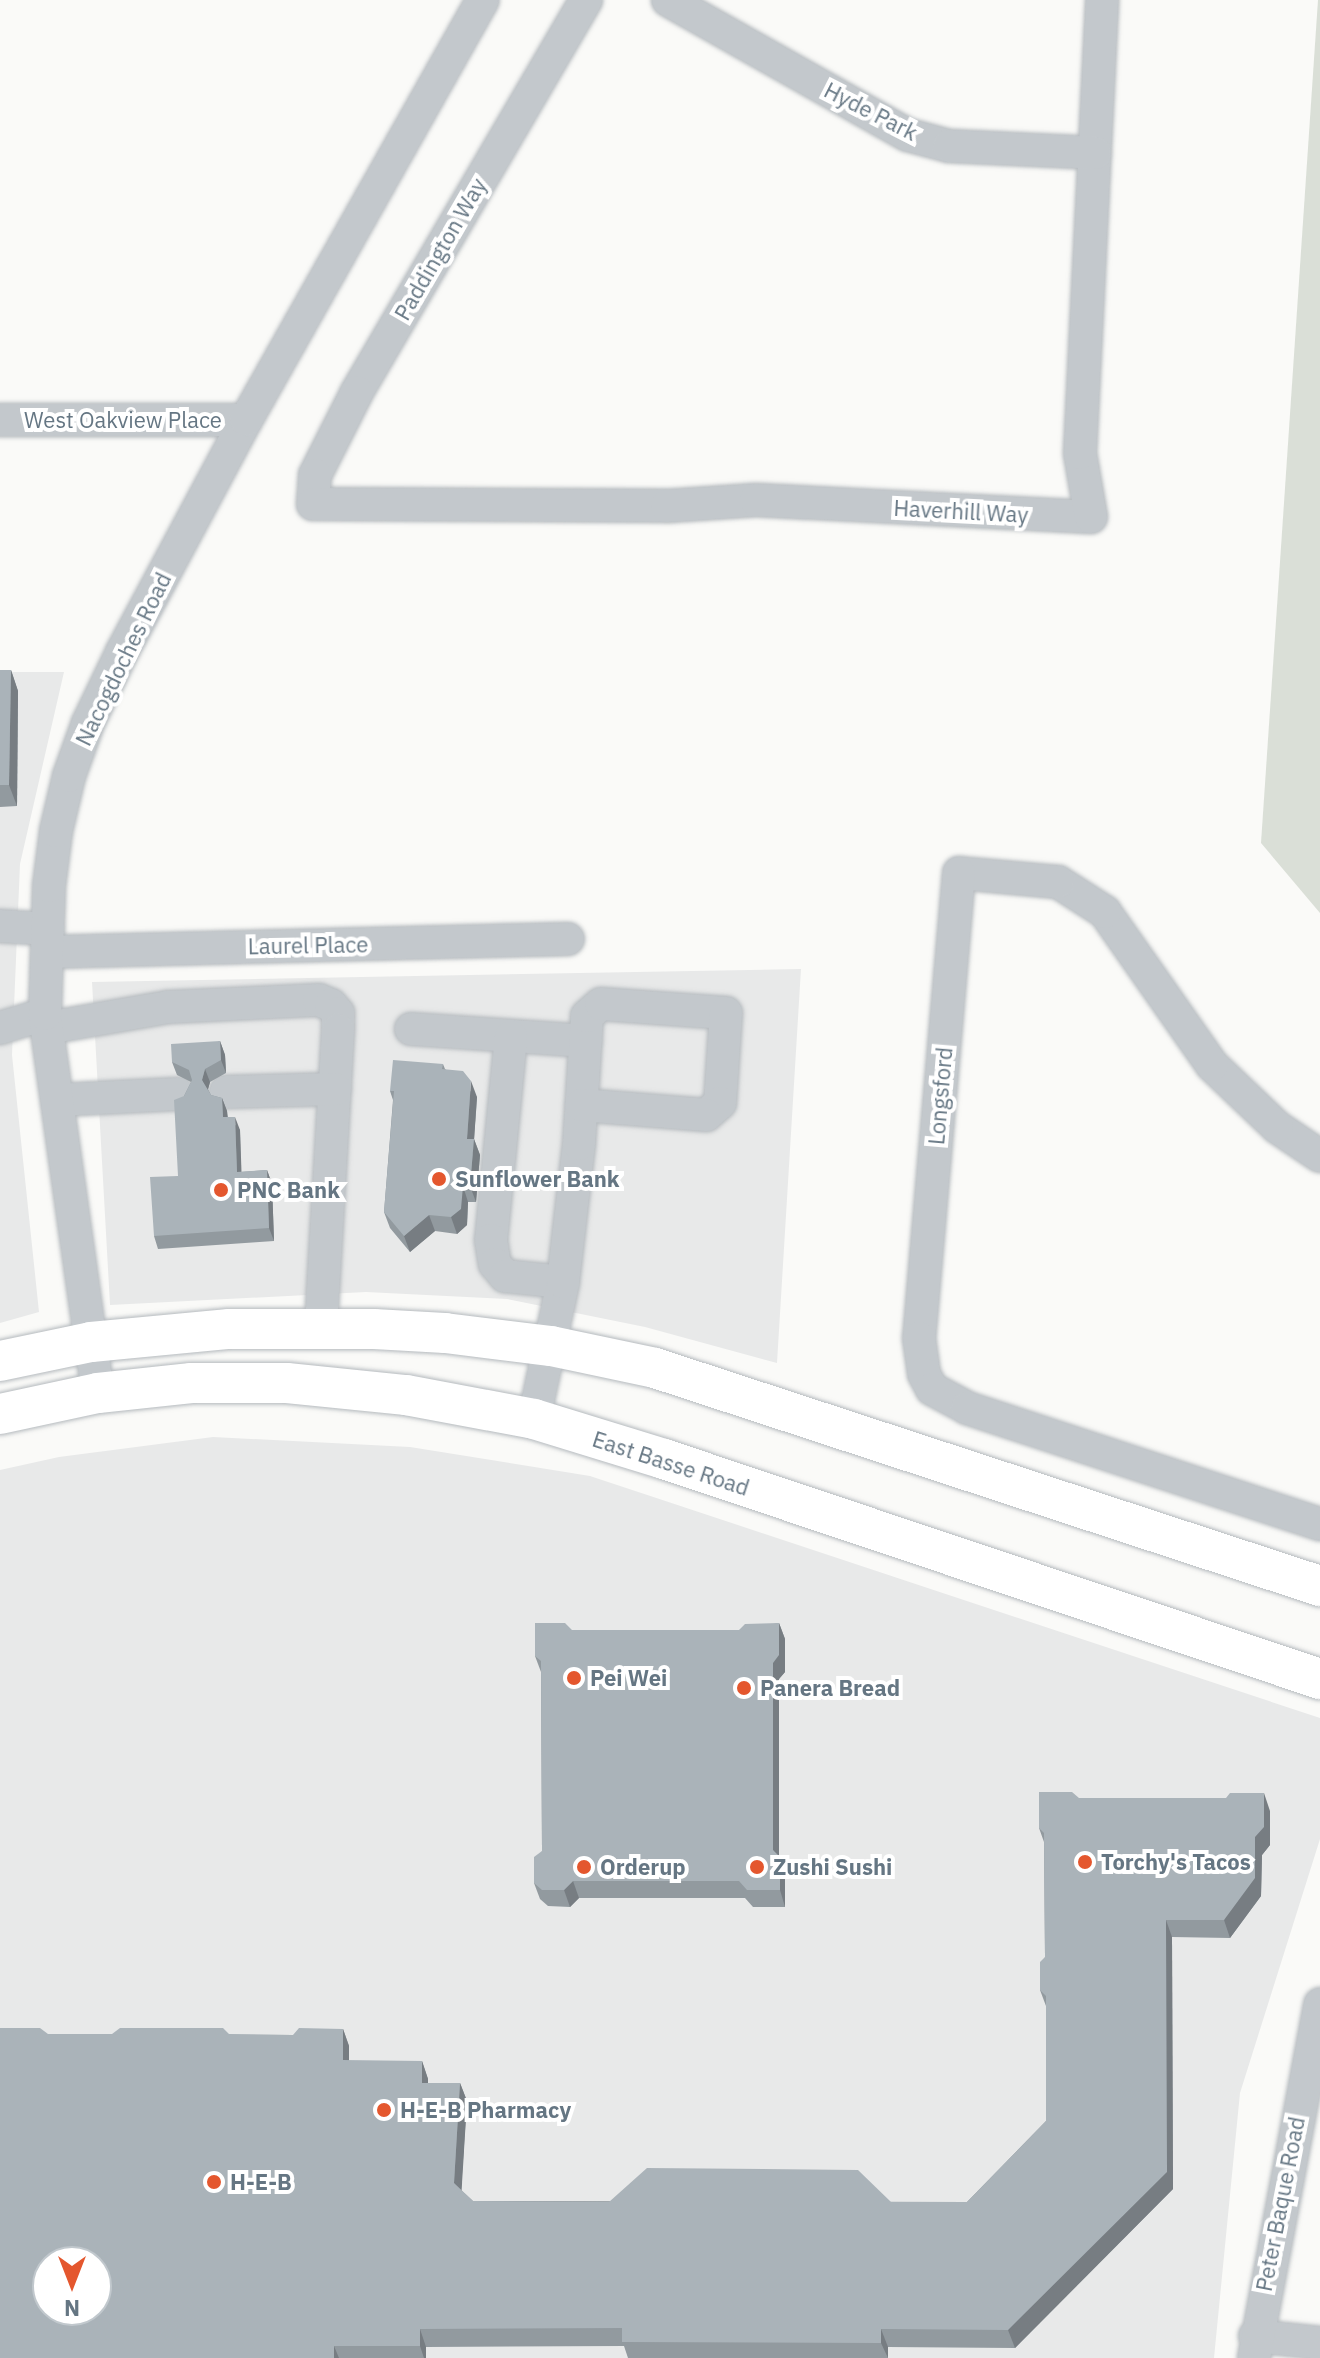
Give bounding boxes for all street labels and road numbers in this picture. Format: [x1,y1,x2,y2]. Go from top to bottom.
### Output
street label: Hyde Park [820,76,922,146]
street label: Paddington Way [389,173,491,325]
street label: West Oakview Place [24,407,222,433]
street label: Haverhill Way [893,494,1029,528]
street label: Nacogdoches Road [70,568,176,750]
street label: Laurel Place [248,931,368,959]
street label: Longsford [923,1046,957,1146]
street label: East Basse Road [589,1425,753,1501]
street label: Peter Baque Road [1250,2115,1310,2293]

